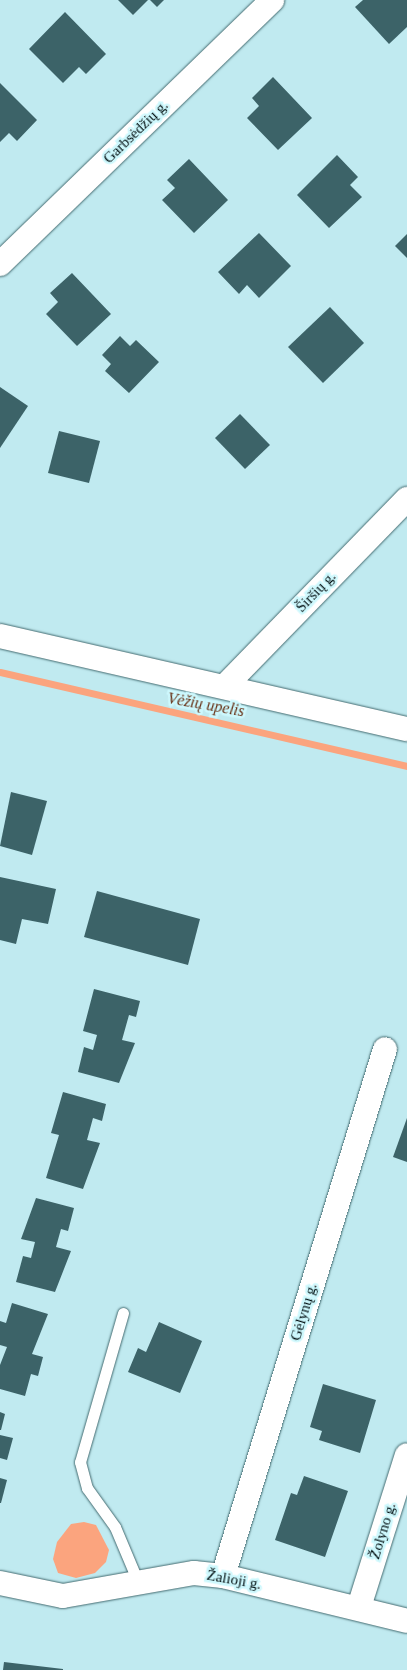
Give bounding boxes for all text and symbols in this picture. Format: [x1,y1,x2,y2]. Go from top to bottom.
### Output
street label: Garbsėdžių g. [100,97,172,167]
street label: Širšių g. [292,568,340,616]
water label: Vėžių upelis [166,689,246,721]
street label: Gėlynų g. [287,1281,321,1343]
street label: Žolyno g. [366,1500,400,1562]
street label: Žalioji g. [205,1566,263,1594]

